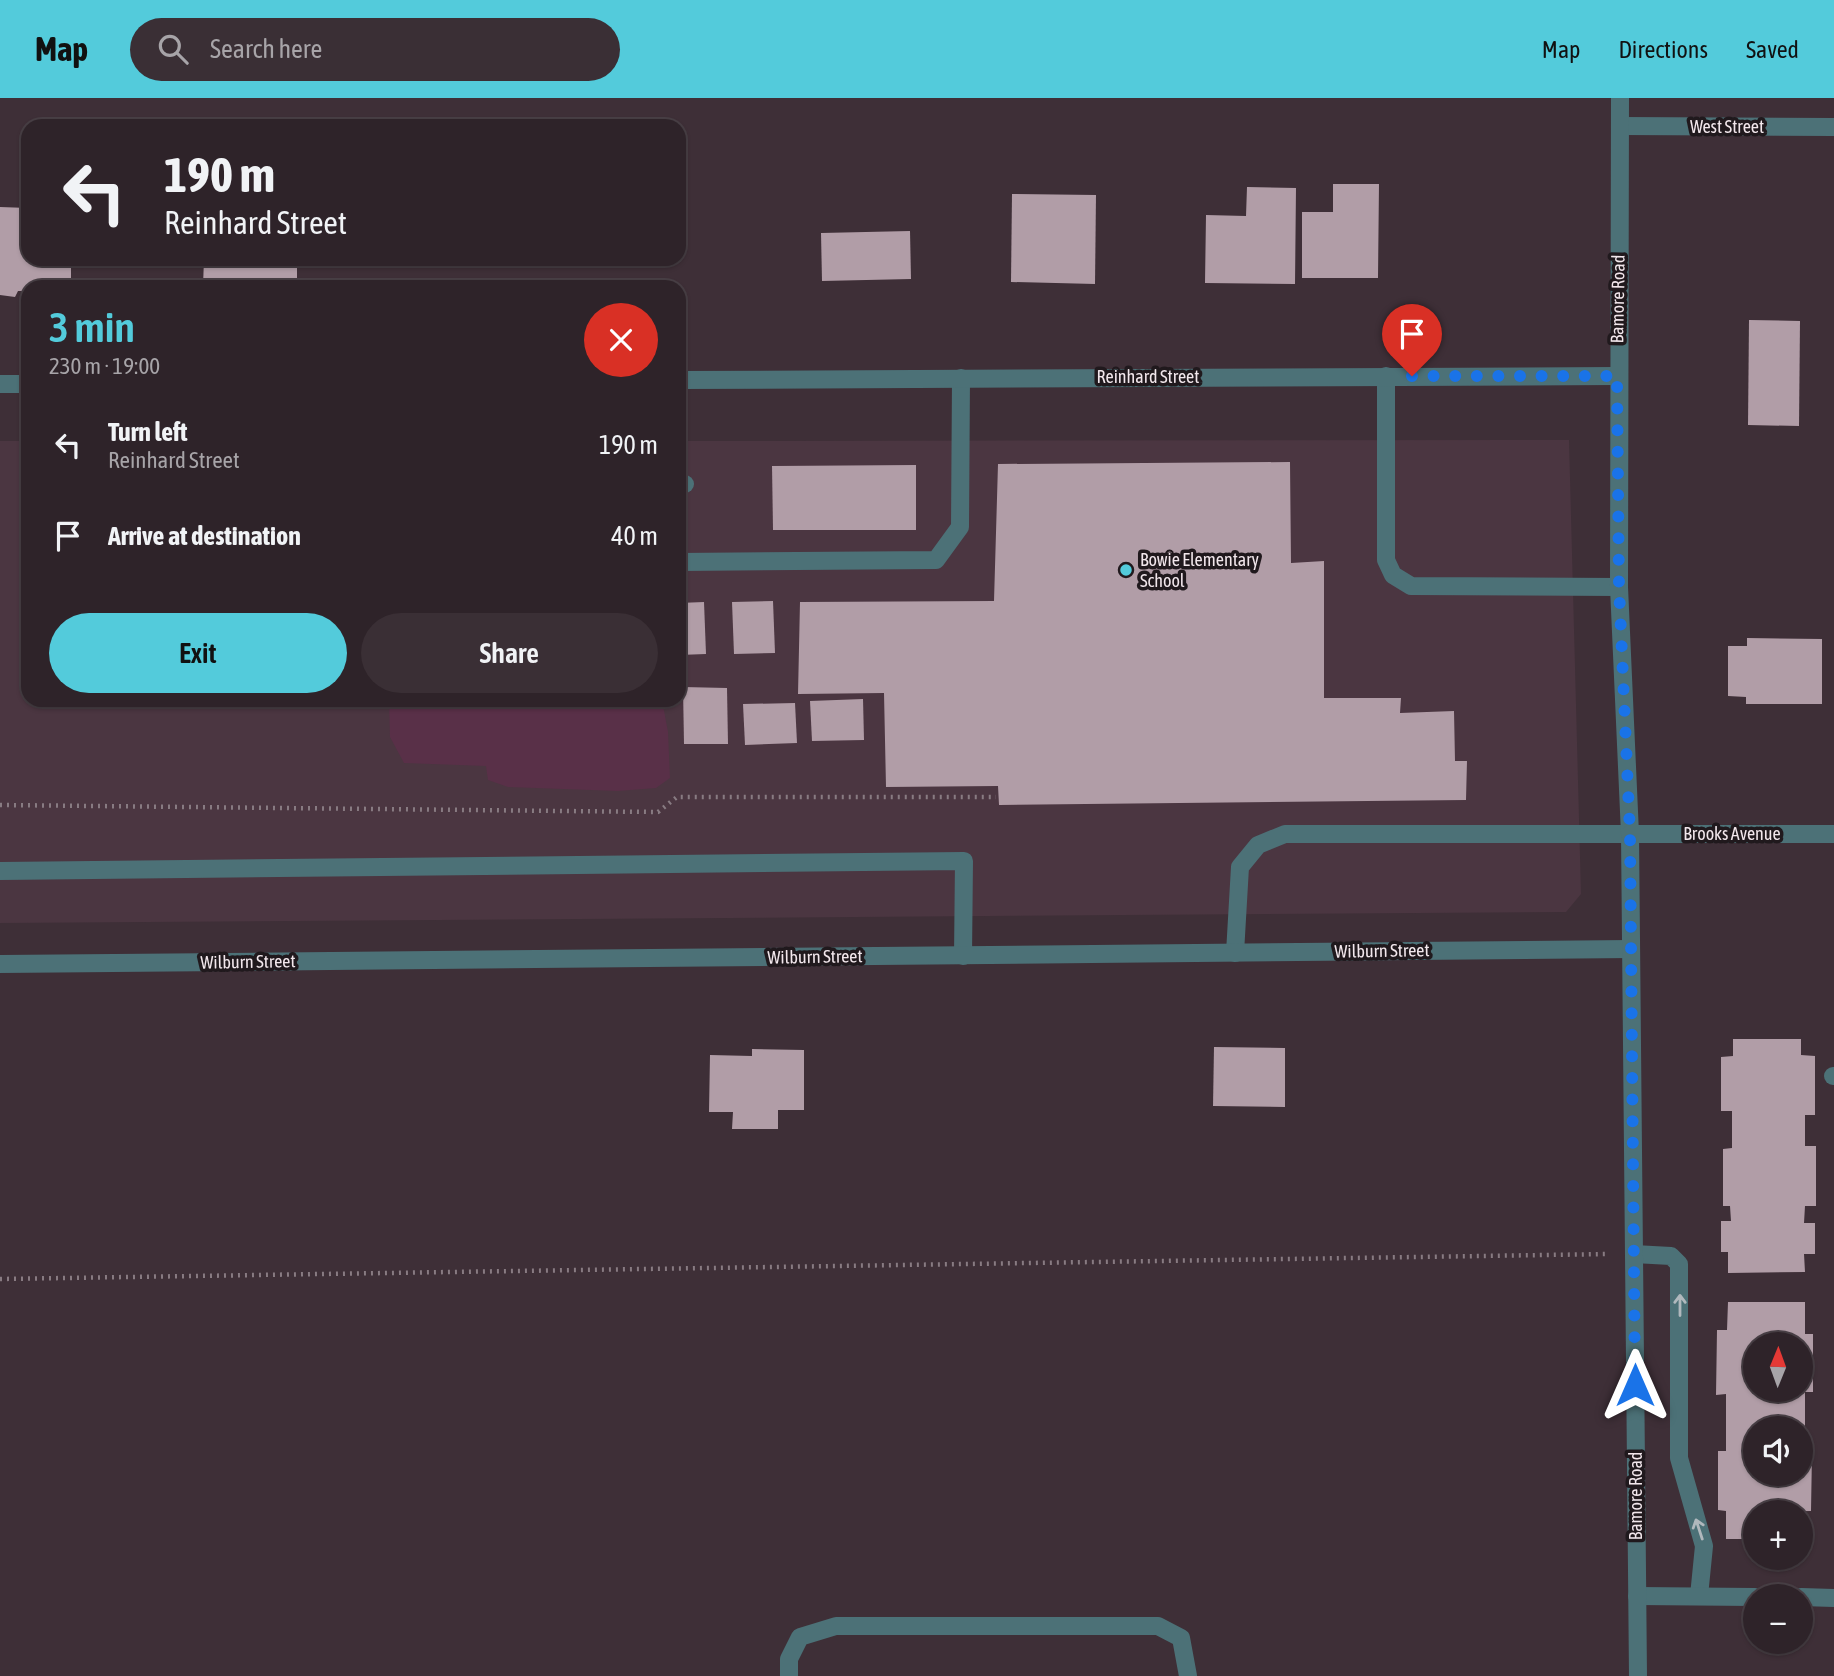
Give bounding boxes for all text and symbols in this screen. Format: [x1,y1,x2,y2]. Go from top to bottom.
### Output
search box [130,18,620,81]
text: Map [35,30,88,68]
icon: search [154,30,192,68]
text: Search here [210,34,322,64]
text: Map [1542,36,1580,63]
text: Directions [1618,36,1708,63]
text: Saved [1746,36,1799,63]
street label: West Street [1690,116,1764,137]
text: 190 m [164,146,275,202]
icon: left [49,147,140,238]
text: Reinhard Street [164,204,347,241]
street label: Bamore Road [1606,254,1629,343]
text: 3 min [49,303,135,351]
button: close [584,303,658,377]
pin [1382,304,1442,376]
icon: arrive [1393,315,1431,353]
text: 230 m · 19:00 [49,353,160,379]
street label: Reinhard Street [1097,366,1199,387]
text: Turn left [108,417,188,447]
icon: left [49,426,87,464]
text: 190 m [599,430,658,460]
text: Reinhard Street [108,447,240,473]
icon: arrive [49,517,87,555]
text: Arrive at destination [108,521,301,551]
text: 40 m [611,521,658,551]
place label: Bowie Elementary School [1140,549,1259,591]
marker: Bowie Elementary School [1118,562,1134,578]
button: Exit [49,613,347,693]
button: Share [361,613,658,693]
street label: Brooks Avenue [1683,823,1781,844]
street label: Wilburn Street [1334,939,1430,962]
street label: Wilburn Street [767,945,863,968]
street label: Wilburn Street [200,950,296,973]
one-way arrow [1673,1293,1687,1316]
north arrow [1743,1332,1813,1402]
map controls [1743,1332,1813,1654]
position arrow [1598,1348,1672,1422]
button: sound [1743,1416,1813,1486]
street label: Bamore Road [1625,1452,1646,1540]
button: + [1743,1500,1813,1570]
one-way arrow [1692,1519,1704,1541]
button: − [1743,1584,1813,1654]

